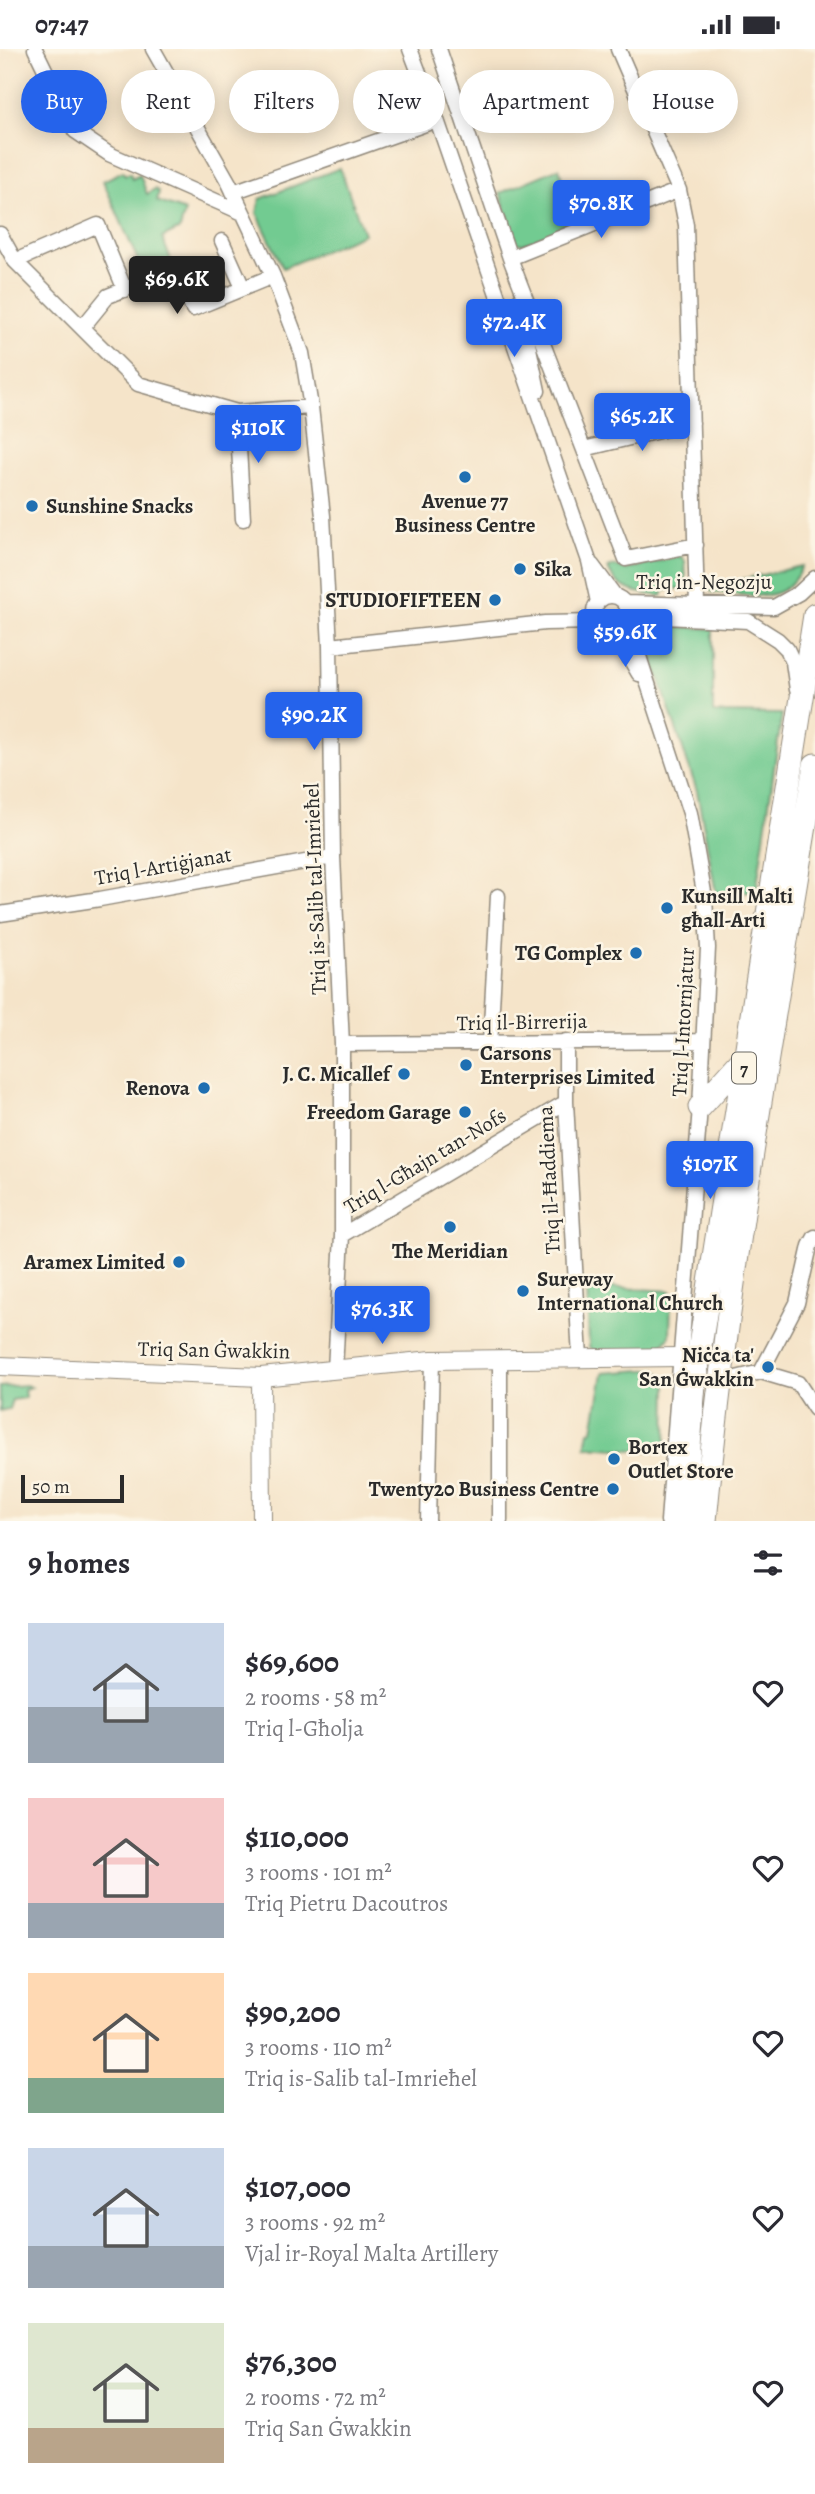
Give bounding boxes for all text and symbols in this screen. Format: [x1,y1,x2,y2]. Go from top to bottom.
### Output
text: 07:47 [35,7,89,42]
chip: Buy [21,70,107,133]
chip: Rent [121,70,215,133]
chip: Filters [229,70,339,133]
chip: New [353,70,445,133]
chip: Apartment [459,70,614,133]
chip: House [628,70,738,133]
pin: $70.8K [544,181,658,240]
text: $70.8K [569,187,633,218]
pin: $69.6K [120,257,234,316]
text: $69.6K [145,263,209,294]
pin: $72.4K [457,299,571,359]
text: $72.4K [482,306,546,337]
pin: $65.2K [585,393,699,453]
text: $65.2K [610,400,674,431]
pin: $110K [209,405,307,465]
text: $110K [231,412,285,443]
marker: Avenue 77 Business Centre [457,469,473,485]
place label: Avenue 77 Business Centre [395,487,536,539]
place label: Sunshine Snacks [46,492,193,520]
marker: Sunshine Snacks [24,498,40,514]
place label: Sika [534,555,573,583]
marker: Sika [512,561,528,577]
street label: Triq in-Negozju [636,568,772,596]
place label: STUDIOFIFTEEN [325,586,481,614]
marker: STUDIOFIFTEEN [487,592,503,608]
pin: $59.6K [568,609,682,669]
text: $59.6K [593,616,657,647]
pin: $90.2K [257,693,371,752]
text: $90.2K [281,699,347,730]
street label: Triq is-Salib tal-Imrieħel [297,783,333,995]
street label: Triq l-Artiġjanat [92,840,234,892]
place label: Kunsill Malti għall-Arti [681,882,793,934]
marker: Kunsill Malti għall-Arti [659,900,675,916]
place label: TG Complex [515,939,623,967]
marker: TG Complex [628,945,644,961]
street label: Triq l-Intornjatur [665,947,701,1097]
street label: Triq il-Birrerija [456,1007,588,1037]
place label: Carsons Enterprises Limited [480,1039,655,1091]
road number: 7 [732,1053,756,1084]
marker: Carsons Enterprises Limited [458,1057,474,1073]
place label: J. C. Micallef [282,1060,393,1088]
marker: J. C. Micallef [396,1066,412,1082]
place label: Renova [125,1074,191,1102]
marker: Renova [196,1080,212,1096]
place label: Freedom Garage [307,1098,451,1126]
street label: Triq l-Għajn tan-Nofs [339,1101,511,1221]
marker: Freedom Garage [457,1104,473,1120]
street label: Triq il-Ħaddiema [531,1105,567,1255]
pin: $107K [661,1141,759,1201]
text: $107K [682,1148,738,1179]
marker: The Meridian [442,1219,458,1235]
place label: The Meridian [392,1237,508,1265]
place label: Aramex Limited [23,1248,166,1276]
marker: Aramex Limited [171,1254,187,1270]
place label: Sureway International Church [537,1265,723,1317]
marker: Sureway International Church [515,1283,531,1299]
pin: $76.3K [325,1287,439,1346]
text: $76.3K [351,1293,413,1324]
street label: Triq San Ġwakkin [138,1335,290,1365]
place label: Niċċa ta' San Ġwakkin [639,1341,754,1393]
marker: Niċċa ta' San Ġwakkin [760,1359,776,1375]
place label: Bortex Outlet Store [628,1433,734,1485]
marker: Bortex Outlet Store [606,1451,622,1467]
scale bar [21,1472,124,1504]
text: 50 m [32,1474,70,1500]
place label: Twenty20 Business Centre [369,1475,599,1503]
marker: Twenty20 Business Centre [605,1481,621,1497]
text: 9 homes [28,1543,130,1583]
icon: filters [749,1544,787,1582]
text: $69,600 [245,1642,339,1682]
icon: home [84,1651,168,1735]
icon: heart [749,1674,787,1712]
text: 2 rooms · 58 m² [245,1682,386,1713]
text: Triq l-Għolja [245,1713,364,1744]
text: $110,000 [245,1817,349,1857]
icon: home [84,1826,168,1910]
icon: heart [749,1849,787,1887]
text: 3 rooms · 101 m² [245,1857,392,1888]
text: Triq Pietru Dacoutros [245,1888,448,1919]
text: $90,200 [245,1992,341,2032]
icon: home [84,2001,168,2085]
icon: heart [749,2024,787,2062]
text: 3 rooms · 110 m² [245,2032,392,2063]
text: Triq is-Salib tal-Imrieħel [245,2063,477,2094]
text: $107,000 [245,2167,351,2207]
icon: home [84,2176,168,2260]
icon: heart [749,2199,787,2237]
text: 3 rooms · 92 m² [245,2207,385,2238]
text: Vjal ir-Royal Malta Artillery [245,2238,498,2269]
text: $76,300 [245,2342,337,2382]
icon: home [84,2351,168,2435]
icon: heart [749,2374,787,2412]
text: 2 rooms · 72 m² [245,2382,386,2413]
text: Triq San Ġwakkin [245,2413,412,2444]

